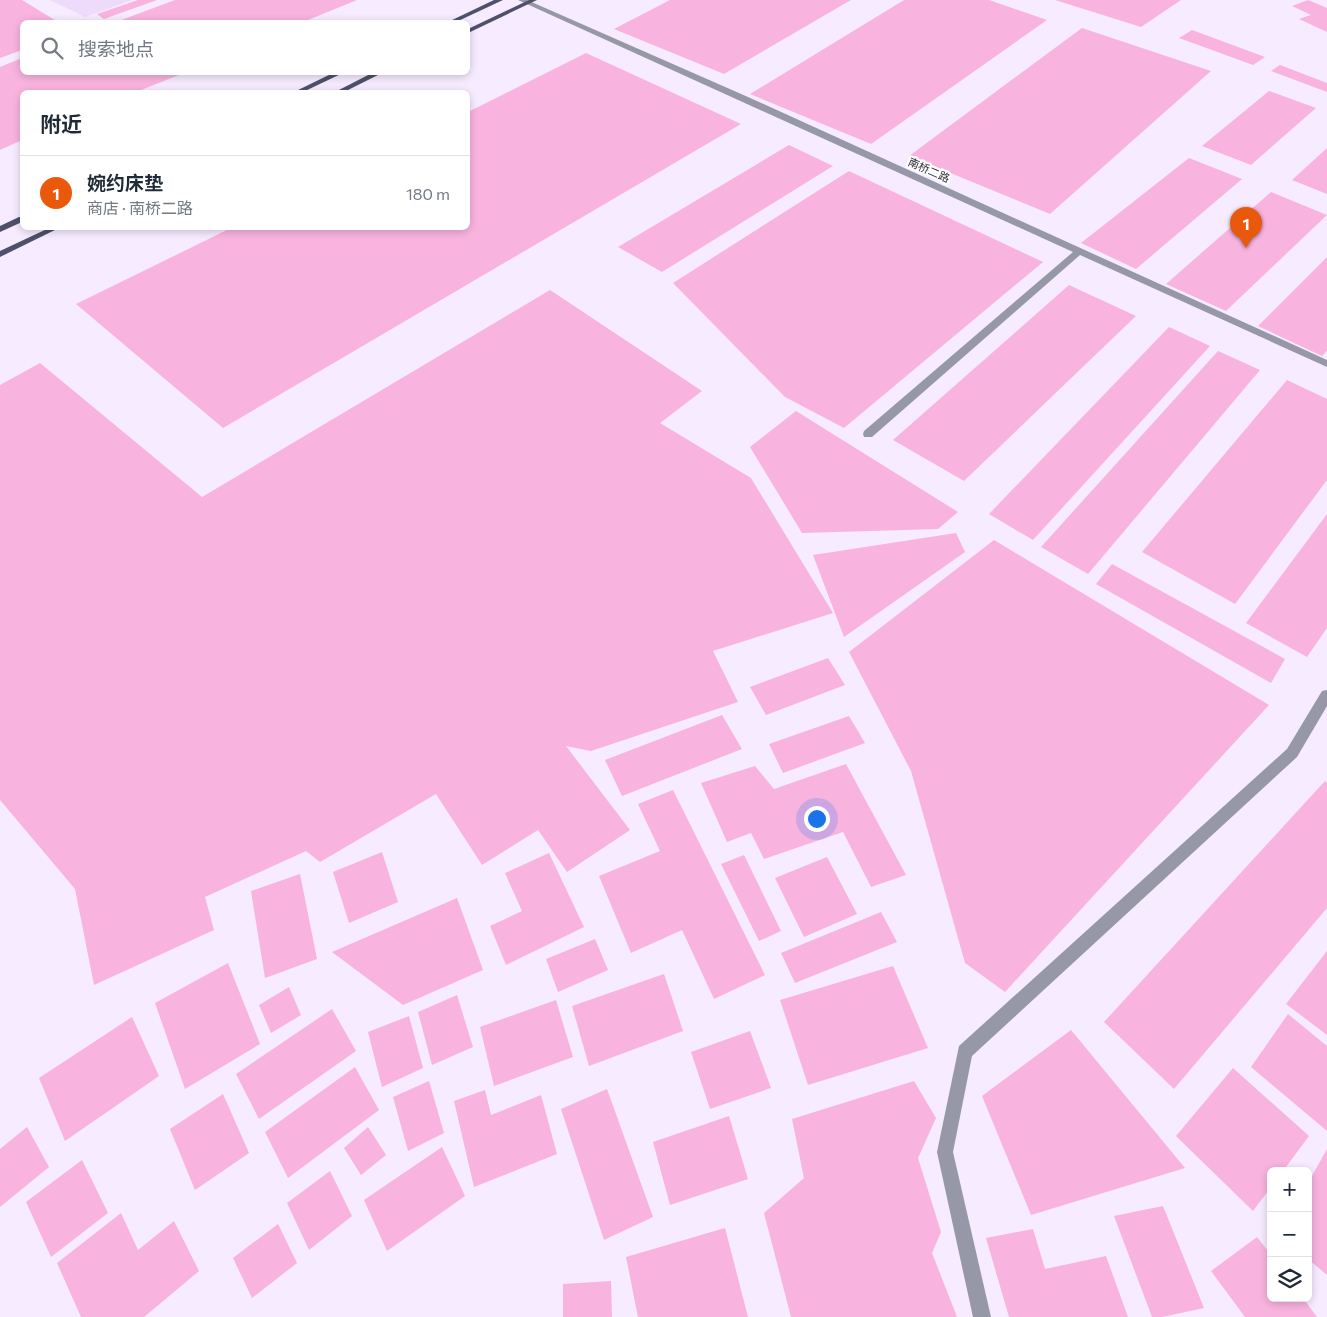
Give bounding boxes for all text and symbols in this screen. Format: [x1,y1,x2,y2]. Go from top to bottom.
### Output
search box [20,20,470,75]
icon: search [38,34,66,62]
text: 搜索地点 [78,37,154,60]
text: 附近 [40,111,82,136]
street label: 南桥二路 [906,155,952,184]
text: 婉约床垫 [87,171,163,194]
text: 1 [52,184,60,203]
text: 180 m [406,184,450,203]
text: 商店 · 南桥二路 [87,198,193,217]
pin: 1 [1230,207,1262,248]
your location [804,806,830,832]
map controls [1267,1167,1312,1302]
button: + [1267,1167,1312,1212]
button: − [1267,1212,1312,1257]
button: layers [1267,1257,1312,1302]

